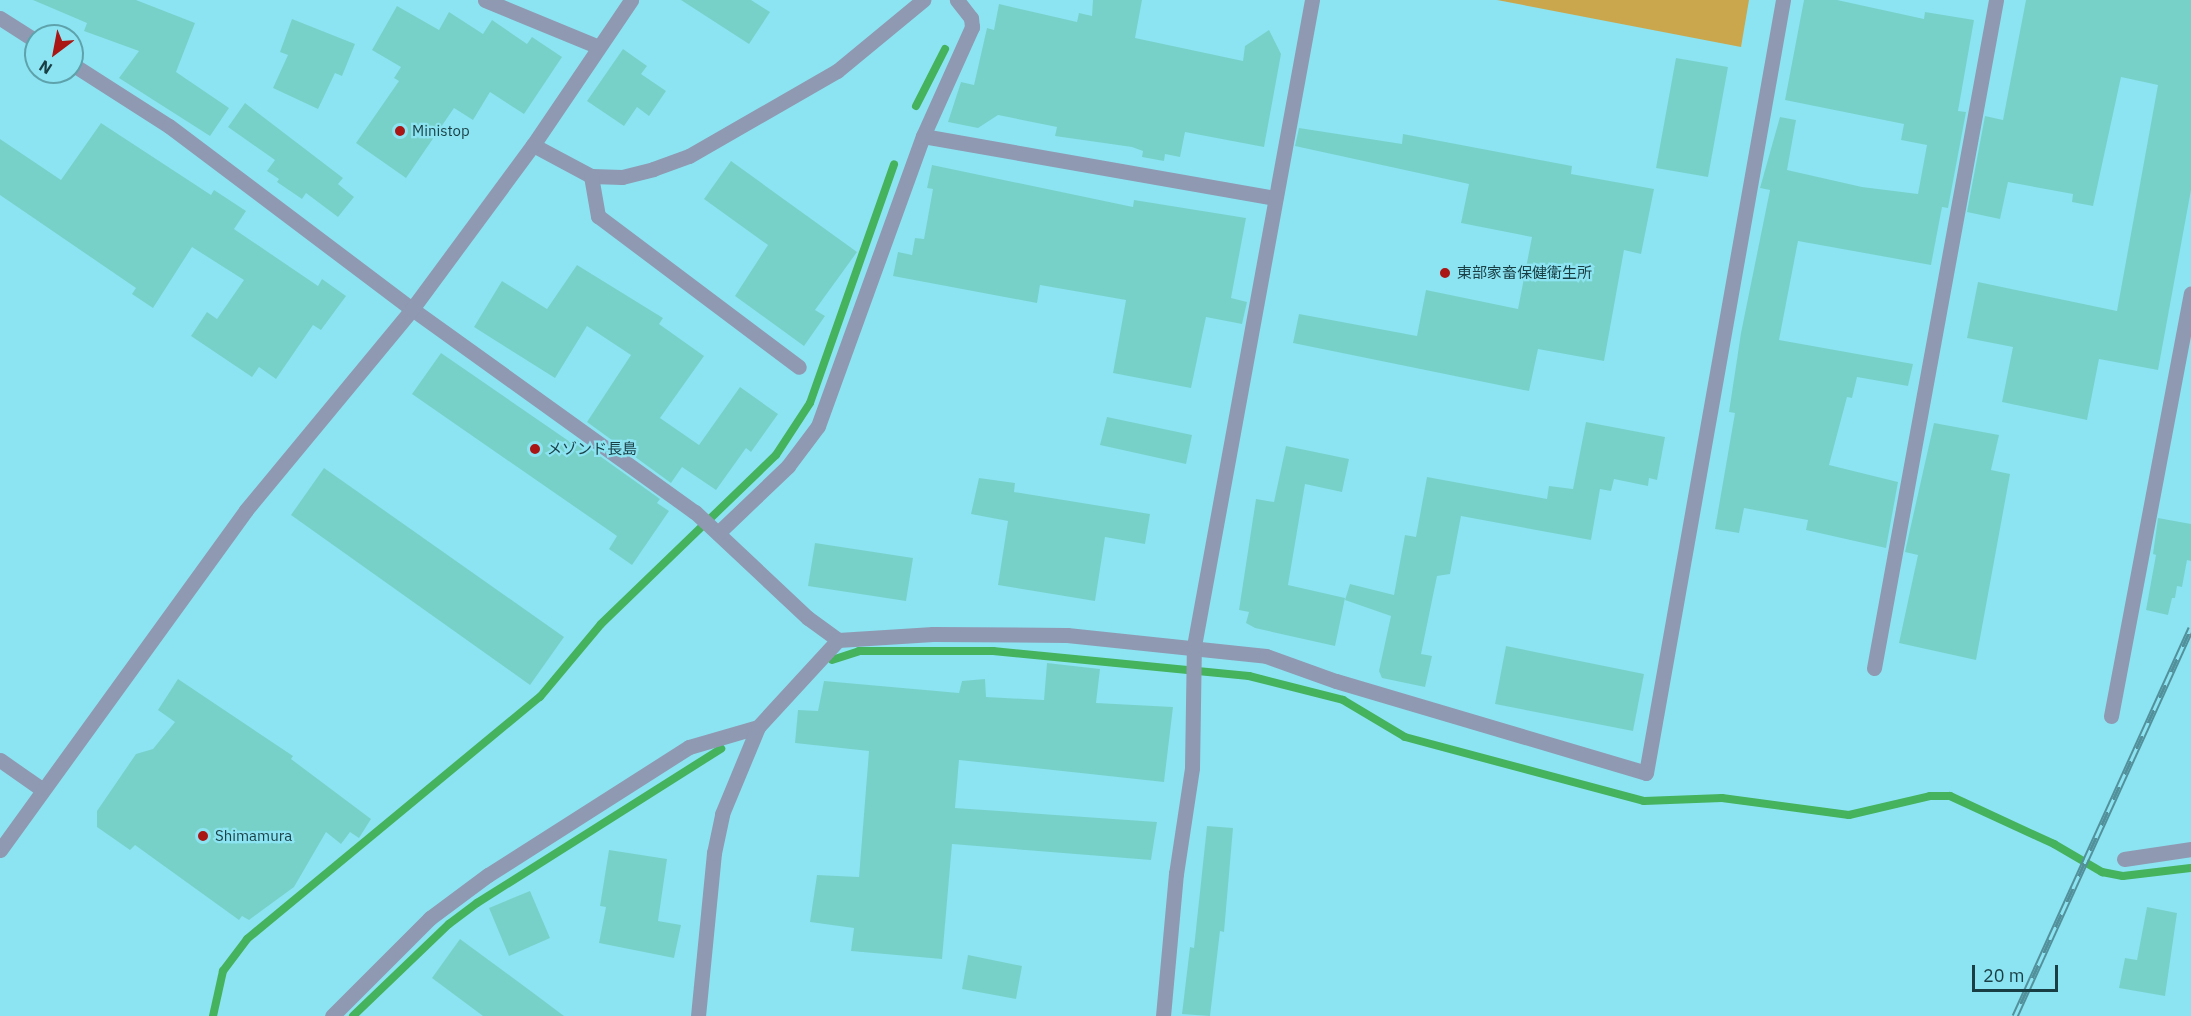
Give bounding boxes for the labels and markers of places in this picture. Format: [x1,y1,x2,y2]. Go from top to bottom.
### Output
place label: Ministop [412,122,470,140]
marker: Ministop [393,124,407,138]
place label: 東部家畜保健衛生所 [1457,264,1592,282]
marker: 東部家畜保健衛生所 [1438,266,1452,280]
place label: メゾンド長島 [547,440,637,458]
marker: メゾンド長島 [528,442,542,456]
place label: Shimamura [215,827,292,845]
marker: Shimamura [196,829,210,843]

